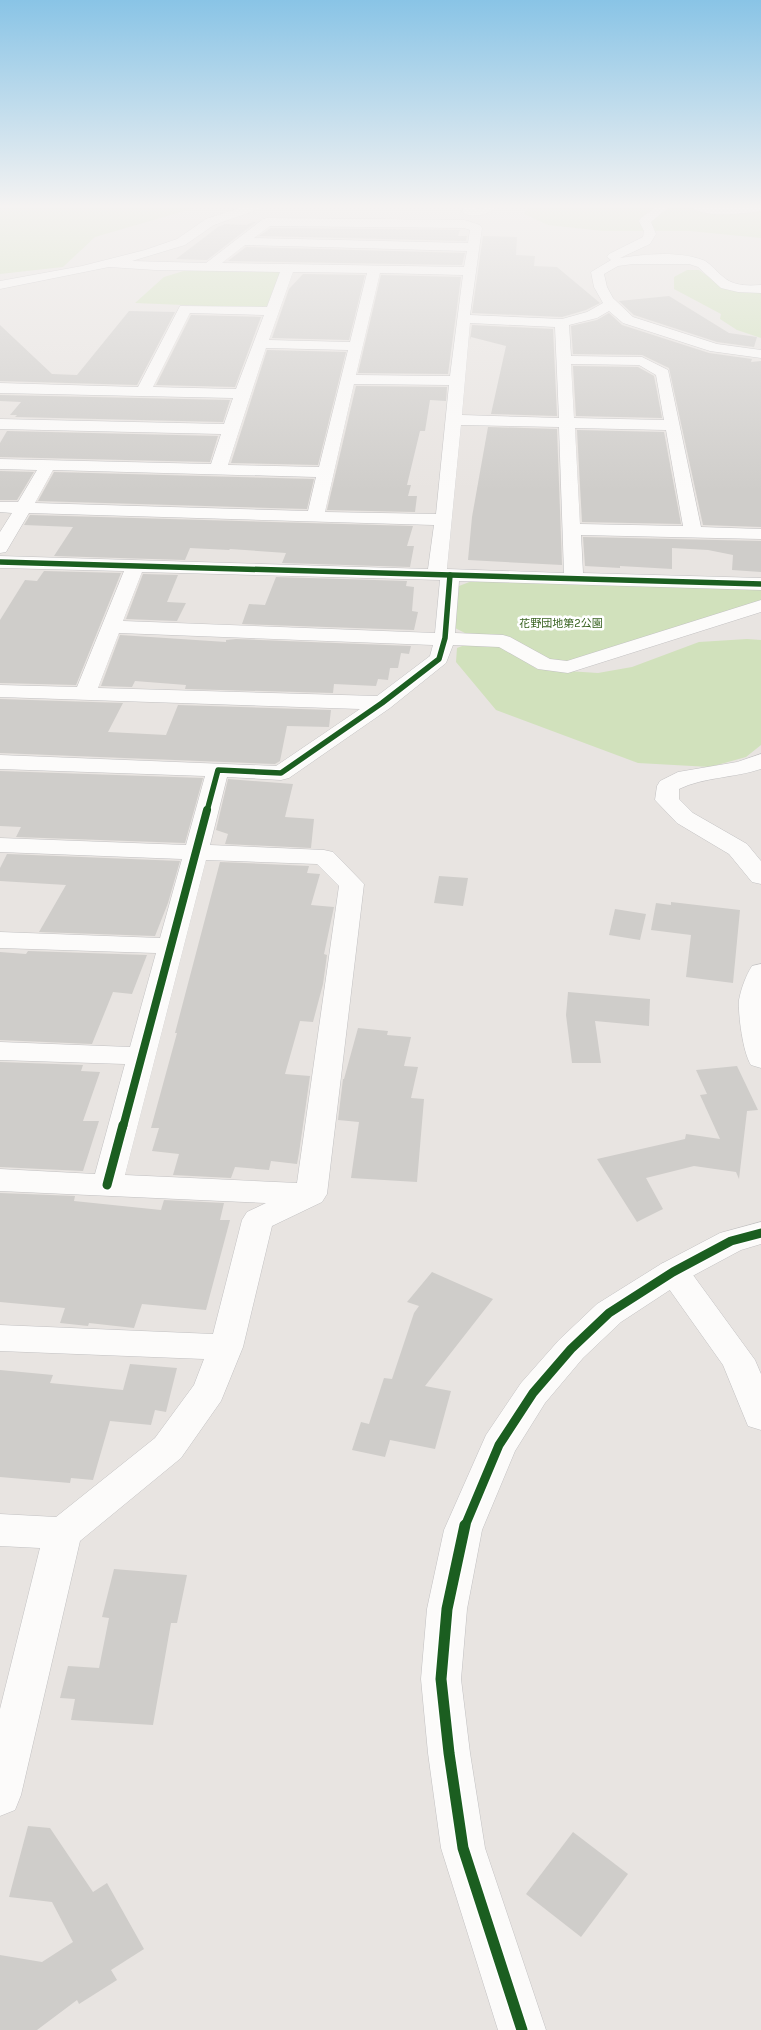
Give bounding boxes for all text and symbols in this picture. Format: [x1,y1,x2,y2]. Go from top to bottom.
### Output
park label: 花野団地第2公園 [519,617,603,630]

